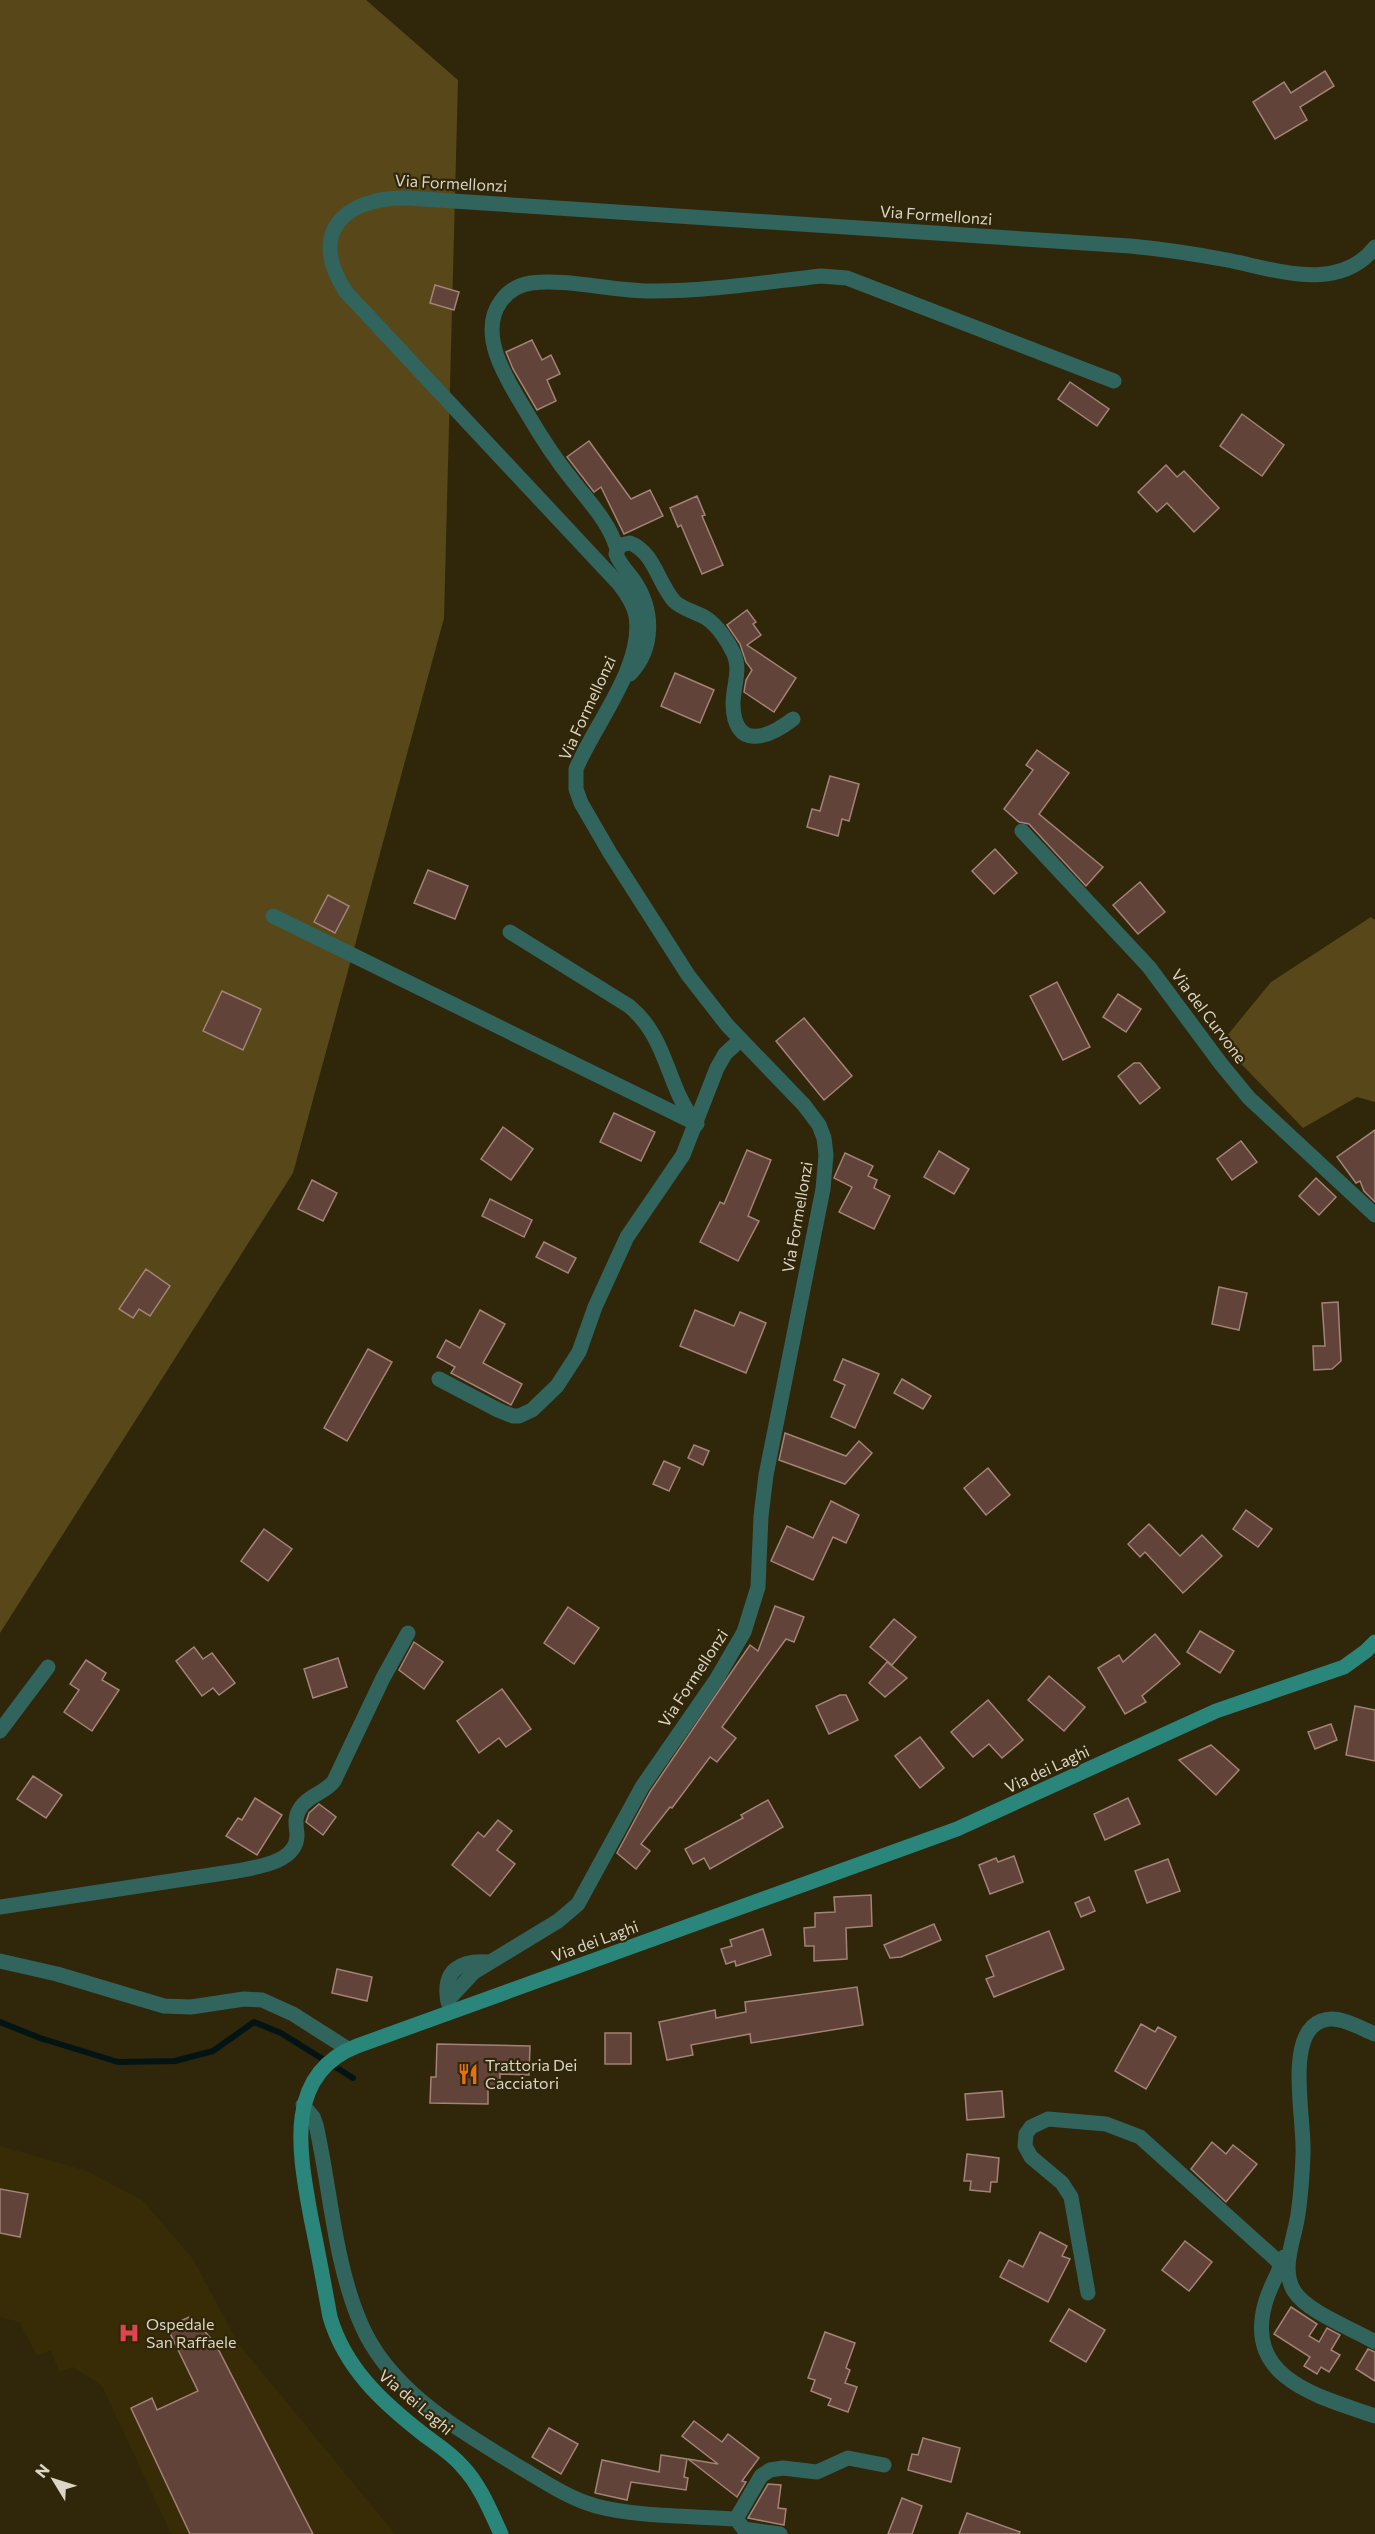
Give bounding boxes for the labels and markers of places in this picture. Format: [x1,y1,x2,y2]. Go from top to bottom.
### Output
place label: Trattoria Dei Cacciatori [485,2055,577,2092]
restaurant icon: Trattoria Dei Cacciatori [456,2062,480,2086]
place label: Ospedale San Raffaele [146,2314,236,2351]
hospital icon: Ospedale San Raffaele [117,2321,141,2345]

